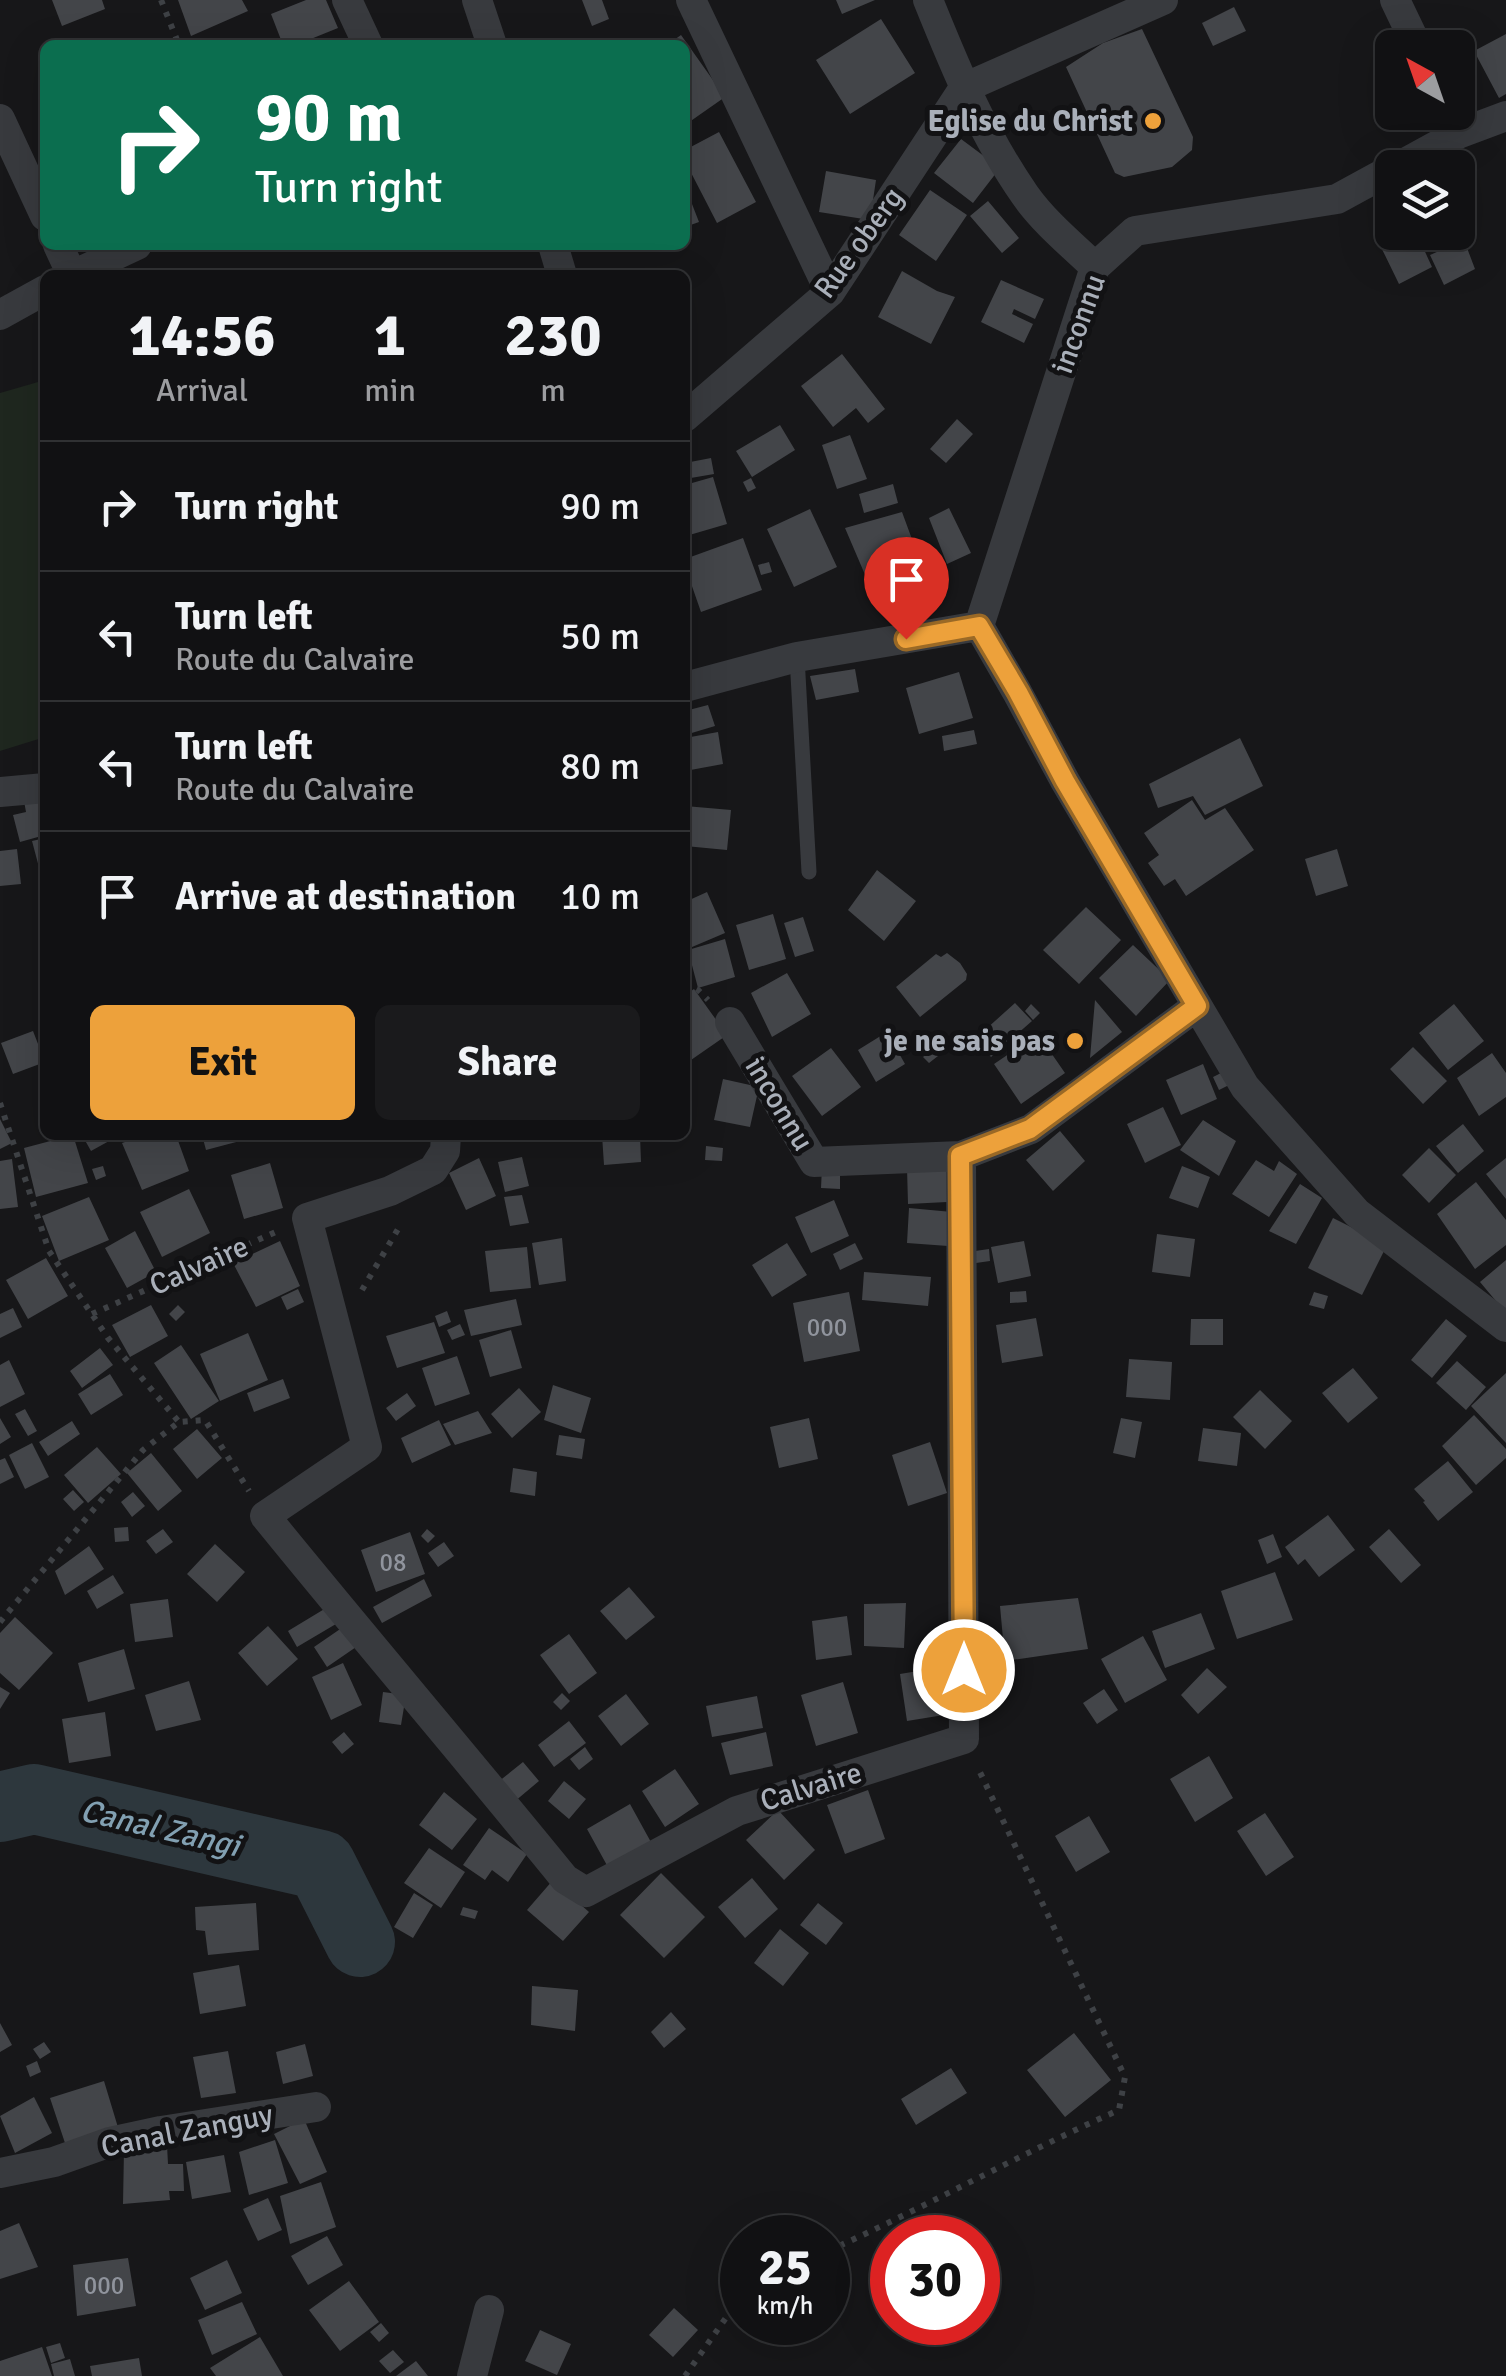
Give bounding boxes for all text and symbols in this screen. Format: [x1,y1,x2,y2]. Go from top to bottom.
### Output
north arrow [1375,30,1475,130]
map controls [1375,30,1475,250]
text: 90 m [255,74,403,160]
icon: right [90,80,220,210]
place label: Eglise du Christ [928,103,1133,140]
marker: Eglise du Christ [1142,110,1164,132]
button: layers [1375,150,1475,250]
text: Turn right [255,160,443,215]
street label: Rue oberg [806,180,912,306]
street label: inconnu [1044,269,1114,379]
text: 14:56 [128,299,276,373]
text: 1 [374,299,406,373]
text: 230 [504,299,602,373]
text: Arrival [156,371,248,410]
text: min [364,371,416,410]
text: m [540,371,566,410]
icon: right [90,479,145,534]
text: Turn right [175,483,339,530]
text: 90 m [560,483,640,530]
pin [864,537,949,640]
icon: arrive [879,552,934,607]
text: Turn left [175,593,313,640]
icon: left [90,609,145,664]
text: 50 m [560,613,640,660]
text: Route du Calvaire [175,640,414,679]
text: Turn left [175,723,313,770]
icon: left [90,739,145,794]
text: 80 m [560,743,640,790]
text: Route du Calvaire [175,770,414,809]
icon: arrive [90,869,145,924]
text: Arrive at destination [175,873,516,920]
text: 10 m [560,873,640,920]
button: Exit [90,1005,355,1120]
button: Share [375,1005,640,1120]
place label: je ne sais pas [884,1023,1055,1060]
marker: je ne sais pas [1064,1030,1086,1052]
street label: inconnu [737,1050,821,1158]
street label: Calvaire [144,1228,254,1304]
house number: 000 [807,1312,847,1343]
house number: 08 [379,1547,407,1578]
position arrow [912,1618,1016,1722]
street label: Calvaire [756,1754,866,1820]
water label: Canal Zangi [77,1791,247,1866]
street label: Canal Zanguy [98,2096,276,2166]
speed limit sign: 30 [870,2215,1000,2345]
text: 25 [758,2237,812,2299]
house number: 000 [84,2270,124,2301]
text: km/h [757,2290,813,2321]

